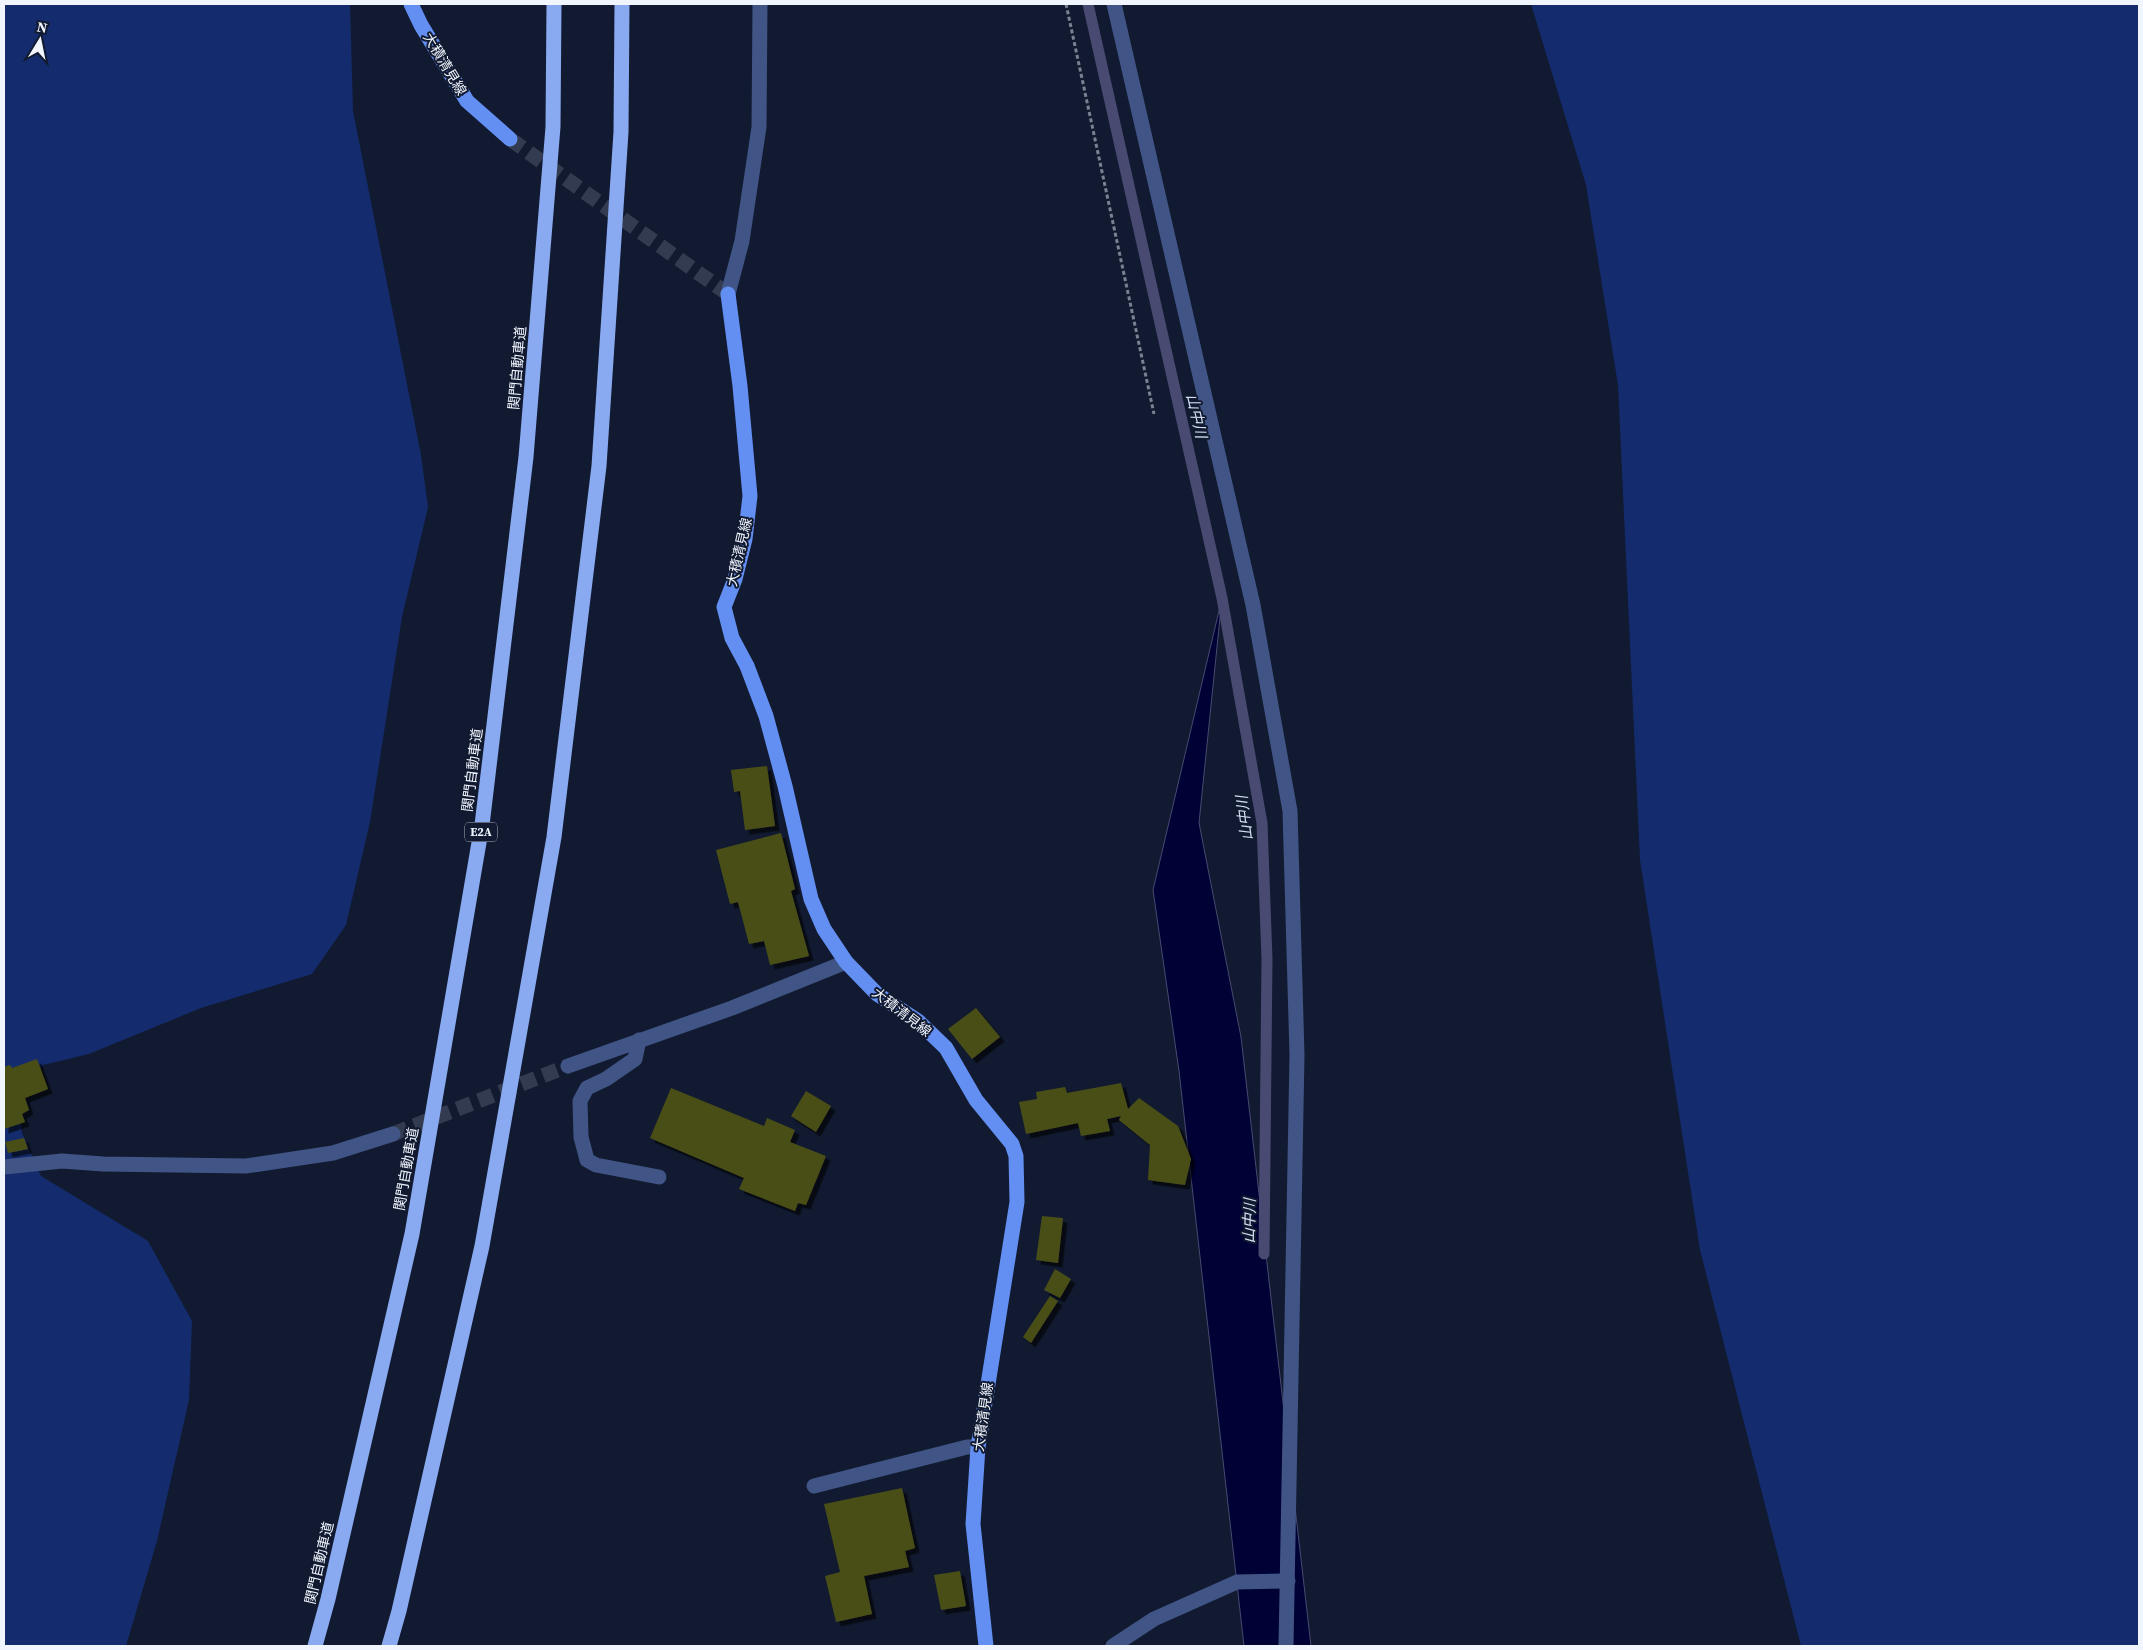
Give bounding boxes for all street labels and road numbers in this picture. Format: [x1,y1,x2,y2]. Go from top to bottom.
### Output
street label: 大積清見線 [418,29,472,99]
street label: 関門自動車道 [503,325,531,411]
street label: 大積清見線 [721,516,757,588]
street label: 関門自動車道 [457,727,487,813]
road number: E2A [465,822,497,842]
street label: 大積清見線 [868,983,936,1041]
street label: 関門自動車道 [389,1126,423,1212]
street label: 大積清見線 [968,1381,998,1453]
street label: 関門自動車道 [300,1520,338,1606]

